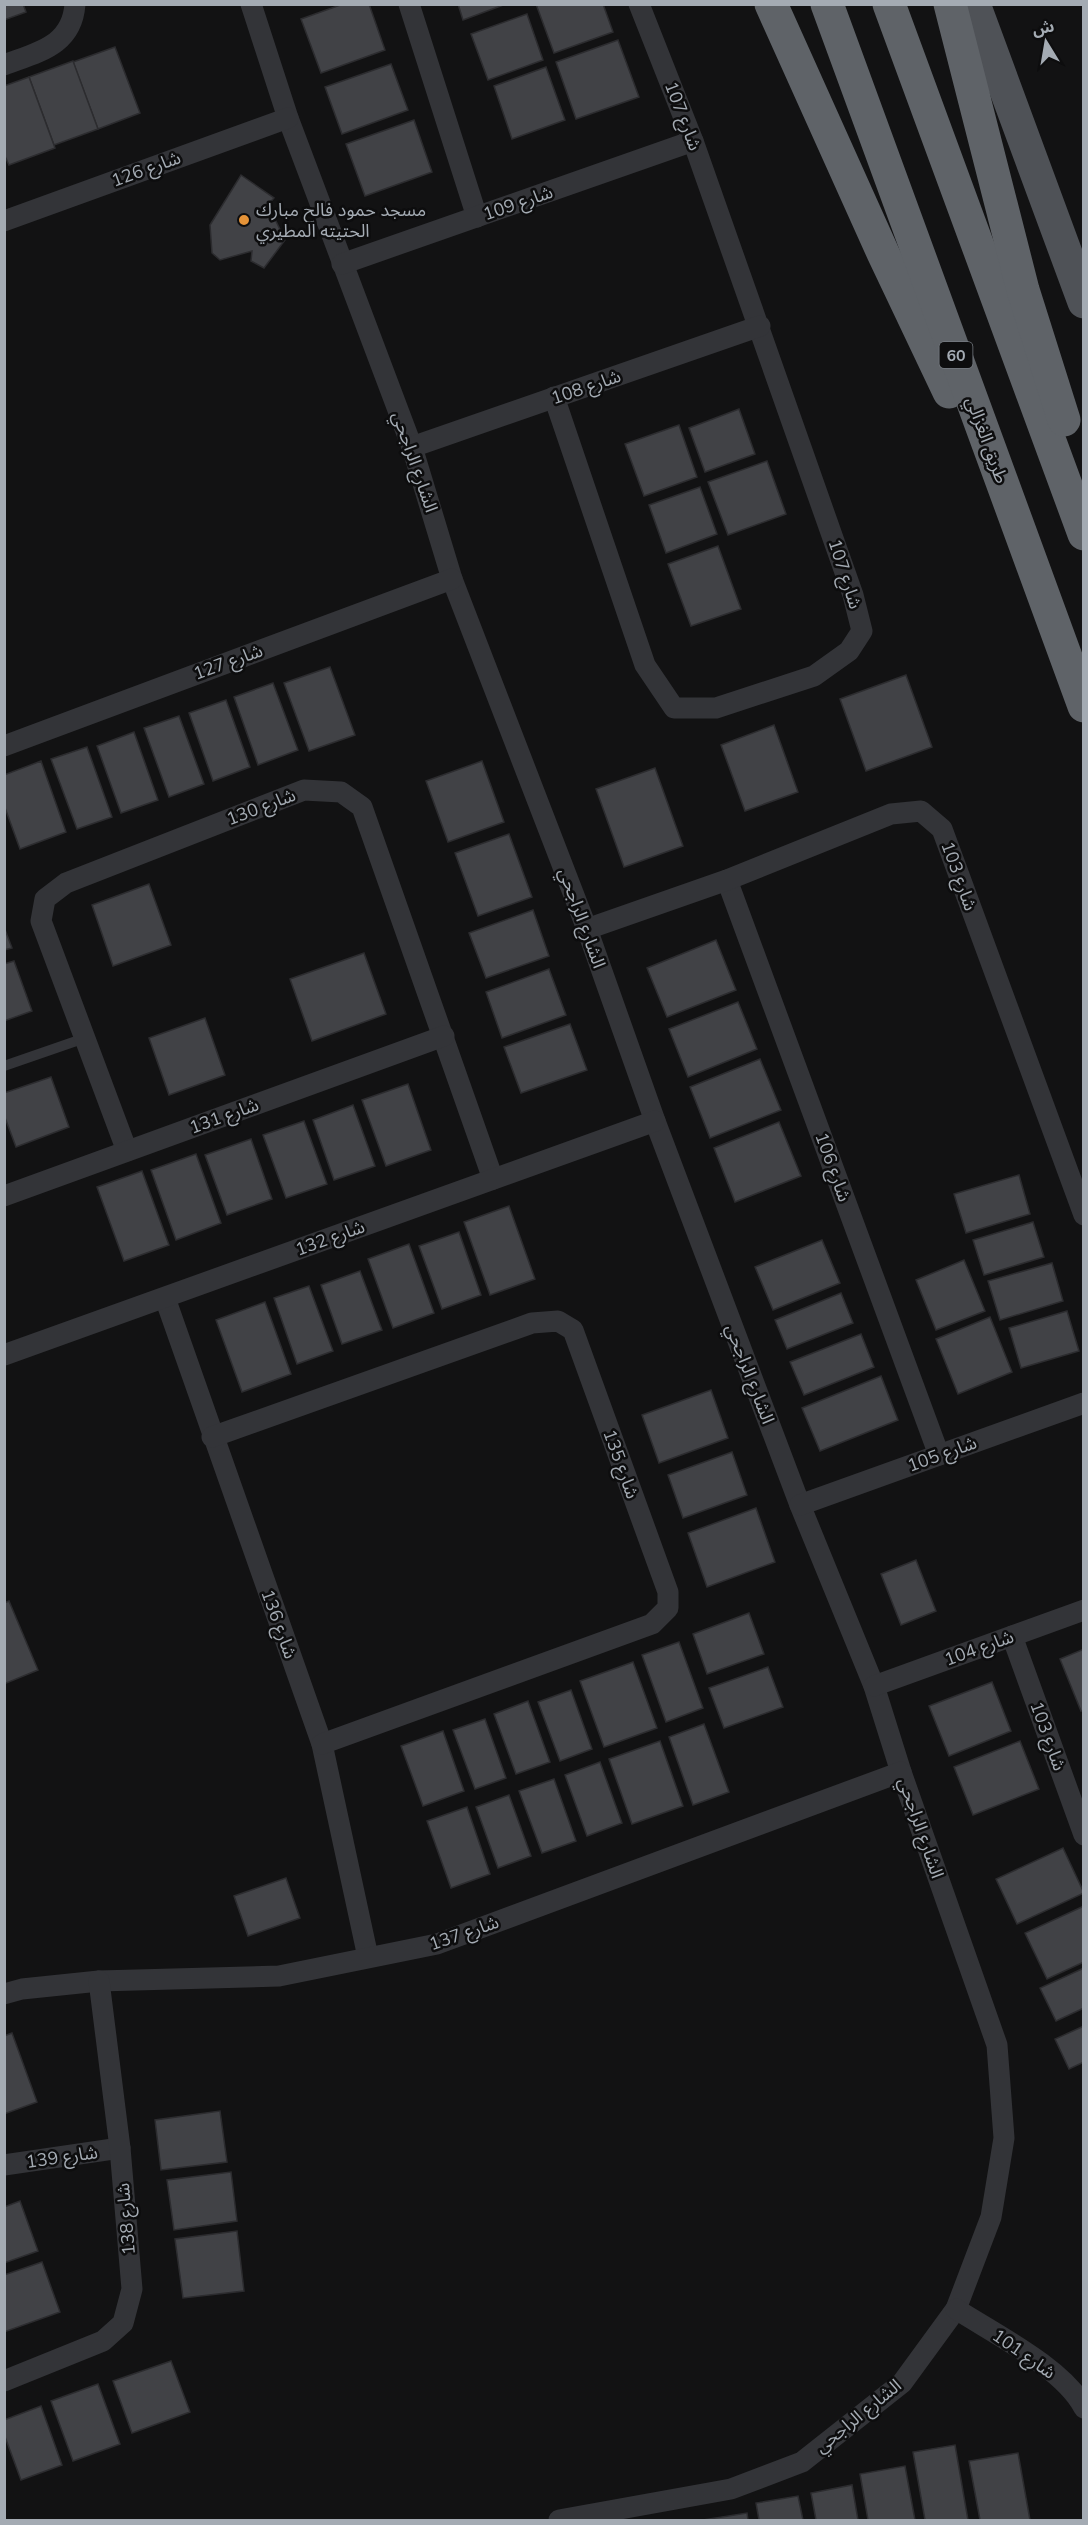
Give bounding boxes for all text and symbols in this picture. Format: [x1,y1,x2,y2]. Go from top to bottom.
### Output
north arrow [1016,12,1076,72]
text: ش [1030,15,1056,41]
street label: شارع 107 [657,78,707,155]
street label: شارع 126 [108,145,185,194]
street label: شارع 109 [480,180,557,228]
place label: مسجد حمود فالح مبارك الحتيته المطيري [256,198,426,244]
marker: مسجد حمود فالح مبارك الحتيته المطيري [237,213,251,227]
road number: 60 [940,342,972,368]
street label: شارع 108 [548,364,625,412]
street label: طريق الغزالي [959,393,1014,487]
street label: الشارع الراجحي [385,408,443,516]
street label: شارع 107 [821,536,868,613]
street label: شارع 127 [190,638,267,687]
street label: شارع 130 [223,783,300,833]
street label: شارع 103 [934,838,983,915]
street label: الشارع الراجحي [551,865,611,972]
street label: شارع 131 [186,1092,263,1141]
street label: شارع 106 [808,1129,857,1206]
street label: شارع 132 [292,1214,369,1263]
street label: الشارع الراجحي [718,1321,780,1428]
street label: شارع 135 [596,1426,645,1503]
street label: شارع 105 [904,1430,981,1479]
street label: شارع 136 [254,1586,303,1663]
street label: شارع 104 [941,1624,1018,1673]
street label: شارع 103 [1023,1698,1072,1775]
street label: الشارع الراجحي [891,1774,949,1882]
street label: شارع 137 [426,1910,503,1958]
street label: شارع 139 [25,2140,100,2176]
street label: شارع 138 [111,2182,143,2256]
street label: شارع 101 [986,2323,1060,2386]
street label: الشارع الراجحي [810,2374,908,2460]

